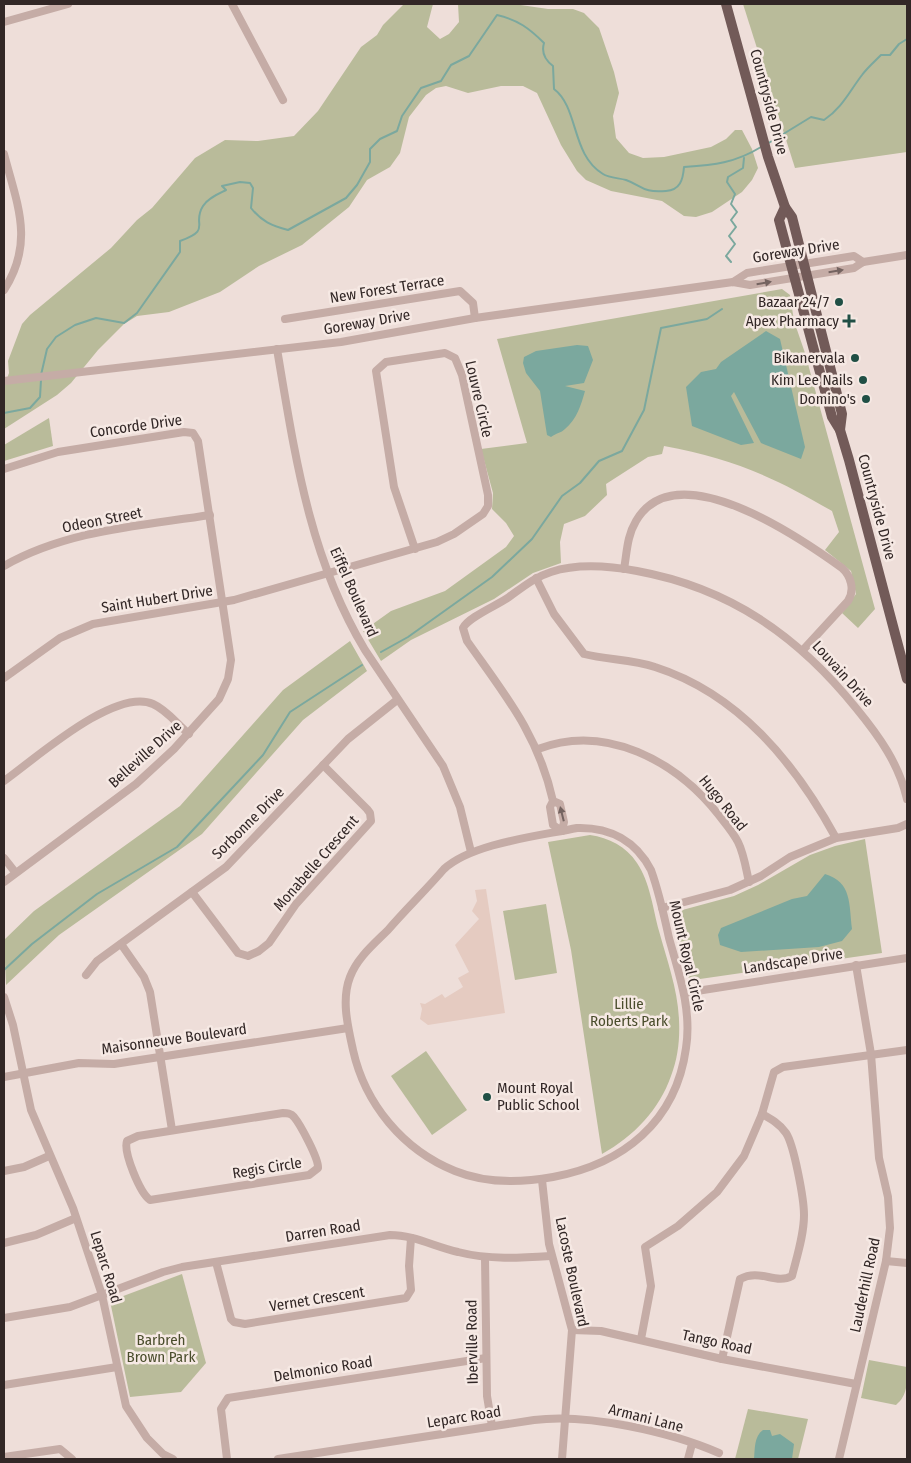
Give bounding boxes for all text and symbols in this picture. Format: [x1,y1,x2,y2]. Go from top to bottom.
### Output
street label: Countryside Drive [746,47,792,157]
street label: Goreway Drive [751,235,841,267]
one-way arrow [828,267,844,275]
street label: New Forest Terrace [329,271,445,307]
one-way arrow [756,278,772,286]
place label: Bazaar 24/7 [758,293,829,311]
marker: Bazaar 24/7 [833,296,845,308]
street label: Goreway Drive [322,306,412,338]
place label: Apex Pharmacy [746,312,839,330]
marker: Apex Pharmacy [843,315,855,327]
place label: Bikanervala [773,349,845,367]
marker: Bikanervala [849,352,861,364]
street label: Louvre Circle [461,359,497,439]
place label: Kim Lee Nails [771,371,853,389]
marker: Kim Lee Nails [857,374,869,386]
place label: Domino's [799,390,856,408]
marker: Domino's [860,393,872,405]
street label: Concorde Drive [89,411,183,441]
street label: Countryside Drive [854,452,900,562]
street label: Odeon Street [60,503,144,537]
street label: Eiffel Boulevard [326,544,382,640]
street label: Saint Hubert Drive [100,581,214,617]
street label: Louvain Drive [809,637,877,711]
street label: Belleville Drive [105,717,185,791]
street label: Hugo Road [695,772,751,834]
street label: Sorbonne Drive [208,783,288,863]
one-way arrow [558,806,566,821]
street label: Monabelle Crescent [270,812,362,914]
street label: Mount Royal Circle [665,899,709,1013]
street label: Landscape Drive [742,944,844,978]
park label: Lillie Roberts Park [590,995,668,1030]
street label: Maisonneuve Boulevard [100,1020,248,1058]
place label: Mount Royal Public School [497,1079,580,1114]
marker: Mount Royal Public School [481,1091,493,1103]
street label: Regis Circle [231,1154,303,1182]
street label: Lacoste Boulevard [552,1215,592,1329]
street label: Darren Road [284,1216,362,1246]
street label: Leparc Road [86,1229,126,1305]
street label: Lauderhill Road [846,1236,884,1334]
street label: Vernet Crescent [268,1283,366,1315]
street label: Iberville Road [462,1299,482,1385]
street label: Tango Road [681,1326,753,1358]
park label: Barbreh Brown Park [127,1331,195,1366]
street label: Delmonico Road [272,1352,374,1386]
street label: Armani Lane [607,1400,685,1436]
street label: Leparc Road [426,1402,502,1432]

